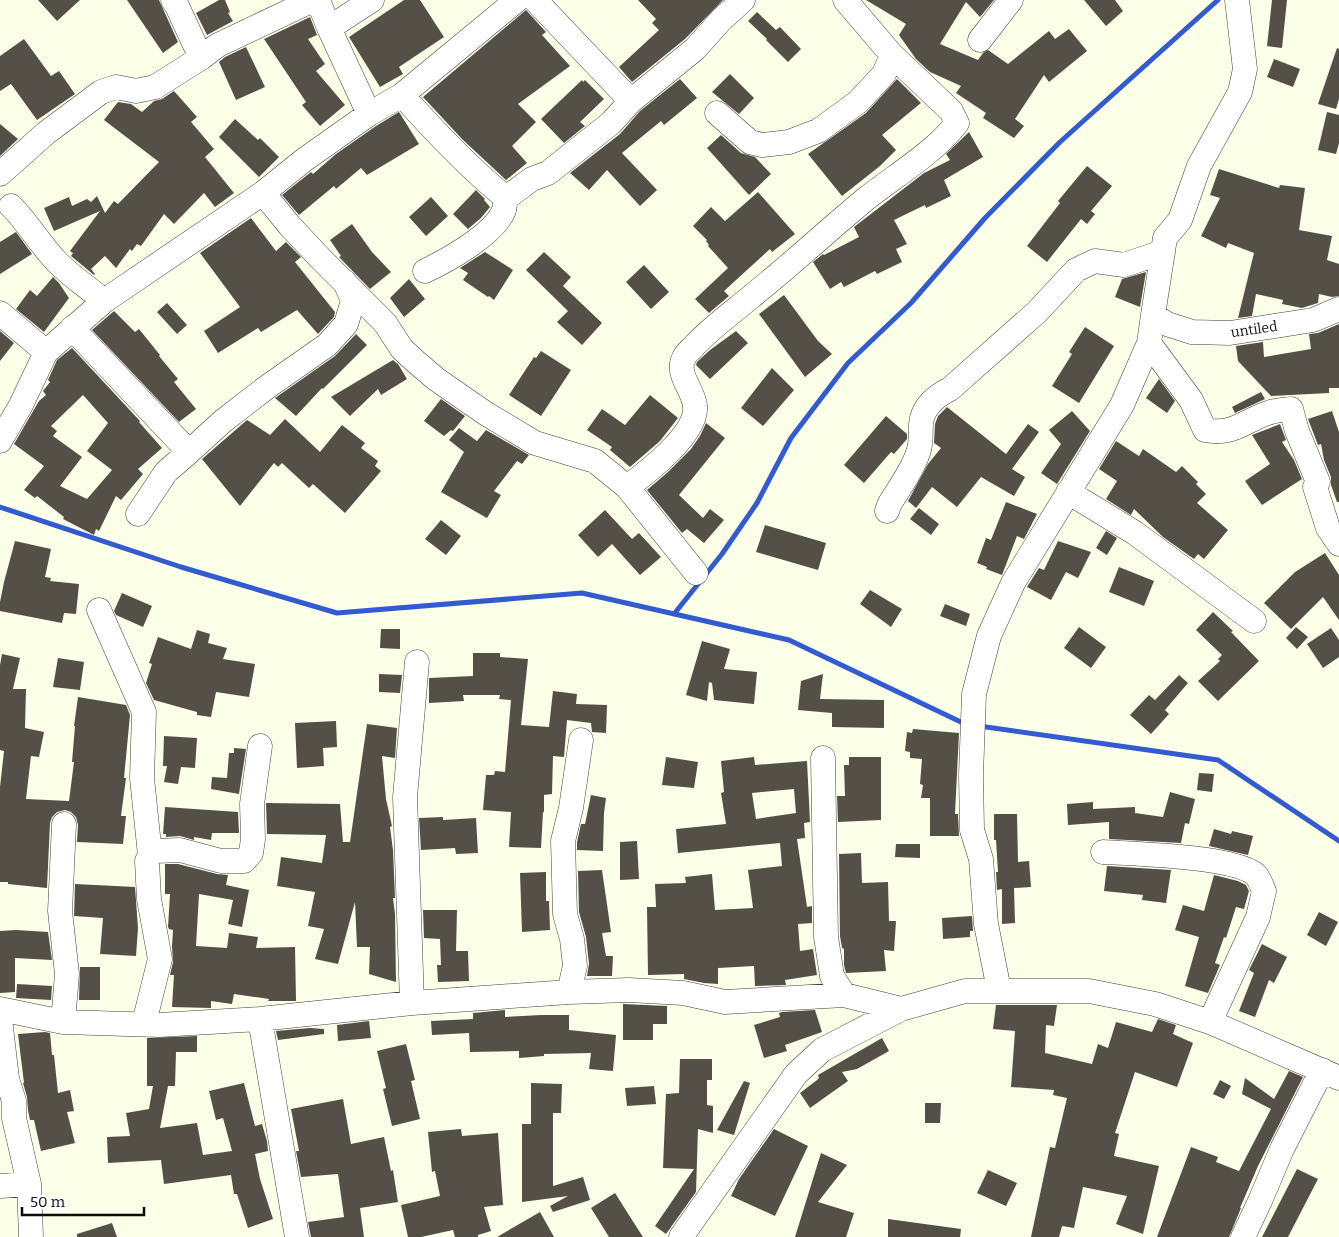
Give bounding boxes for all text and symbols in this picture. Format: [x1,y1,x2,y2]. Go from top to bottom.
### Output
street label: untiled [1230,318,1278,341]
scale bar [22,1184,145,1216]
text: 50 m [30,1193,66,1211]

